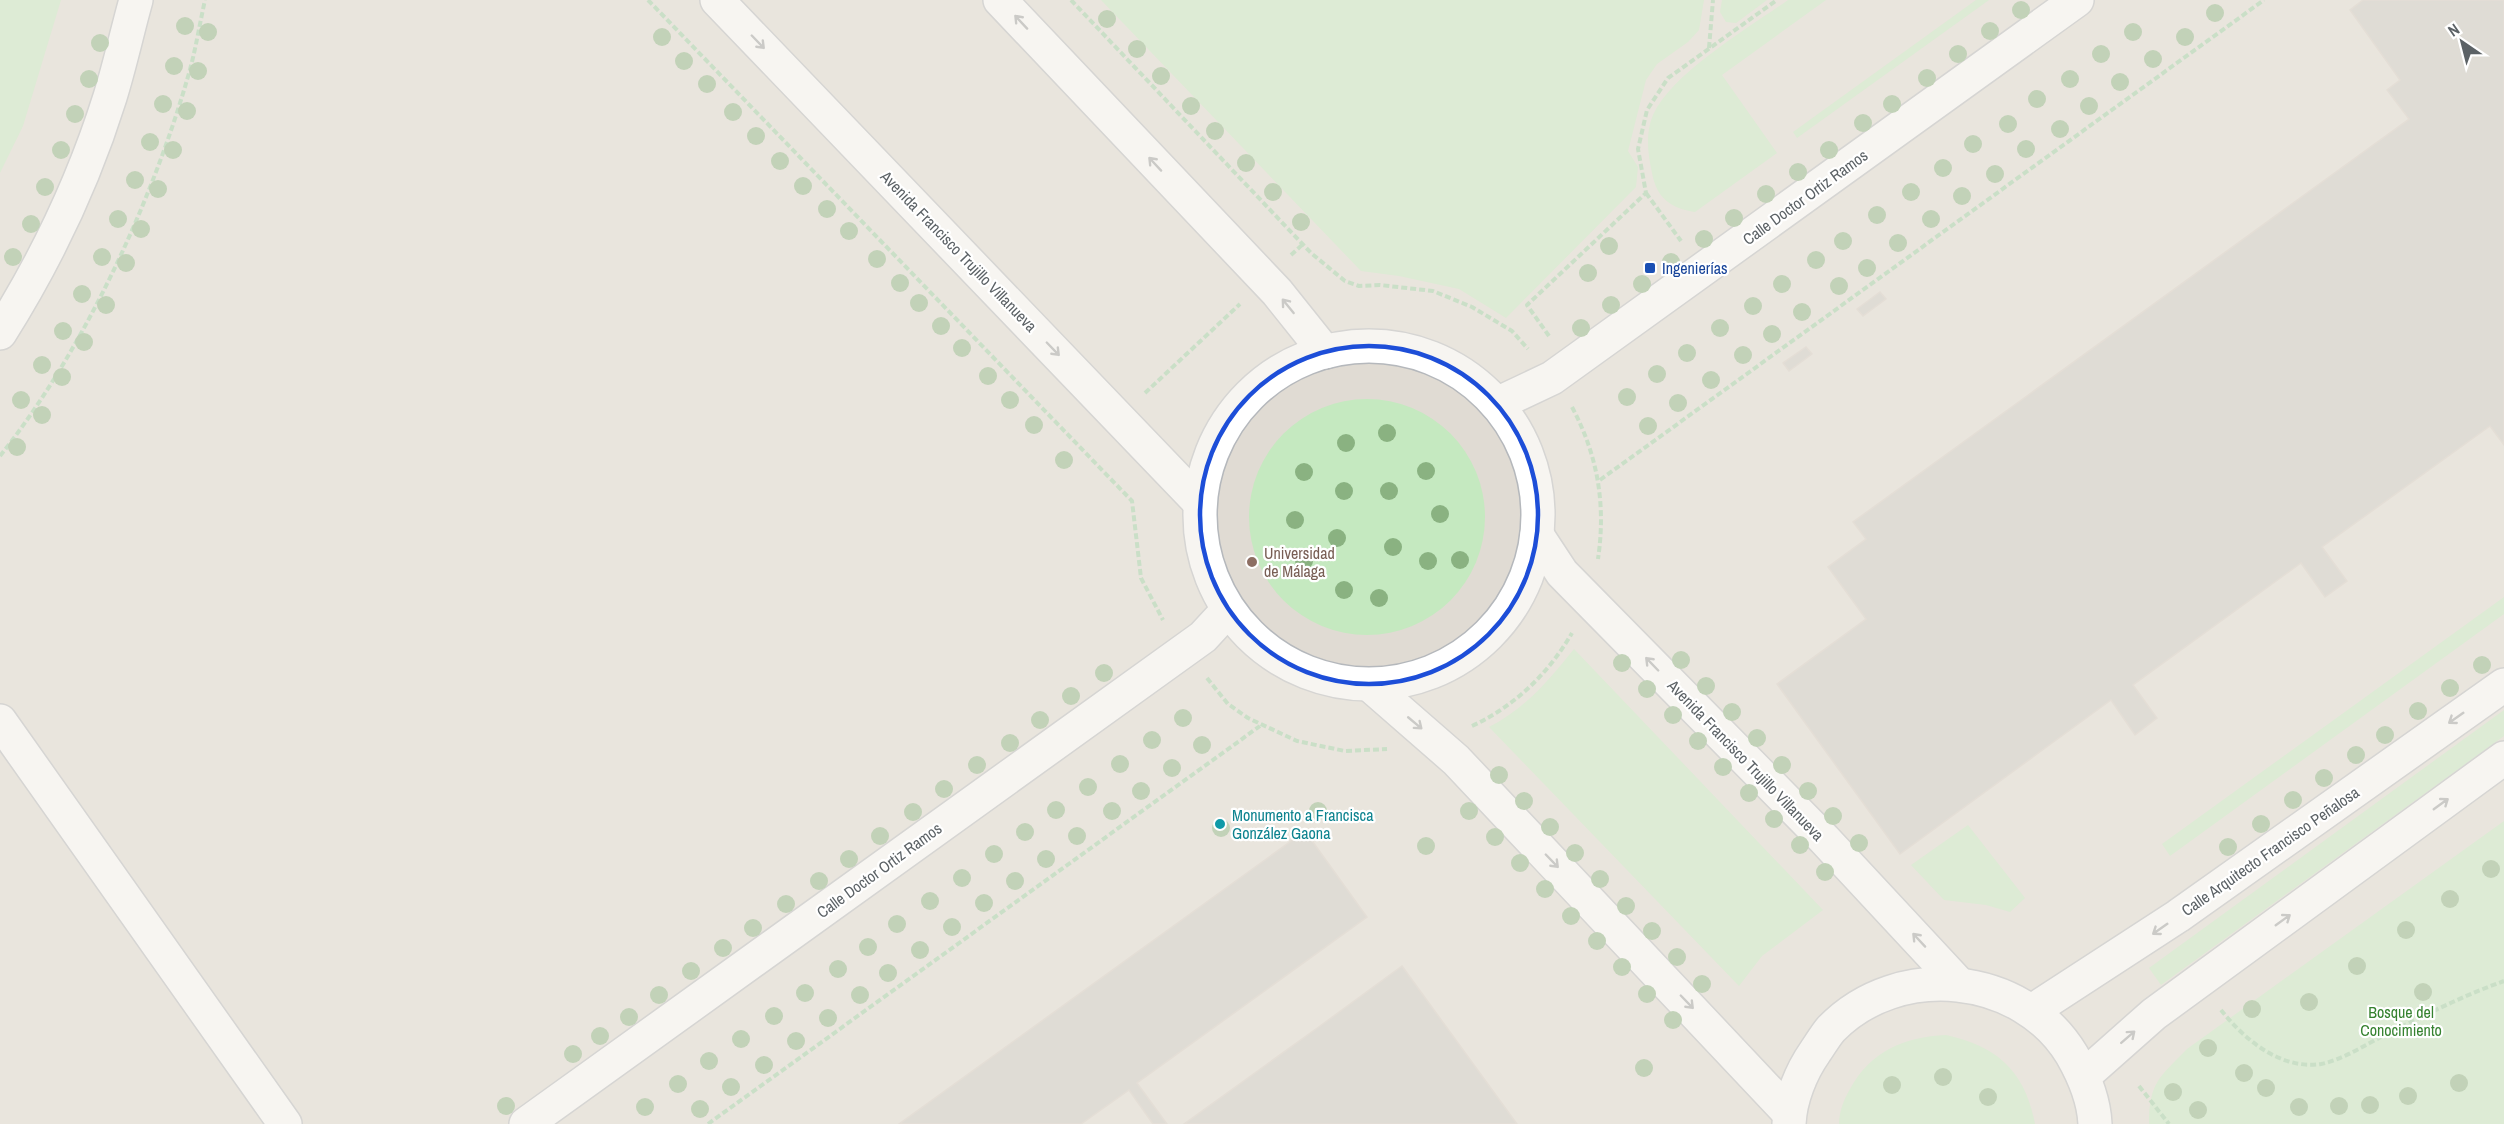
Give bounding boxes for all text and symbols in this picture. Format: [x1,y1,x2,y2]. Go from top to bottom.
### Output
north arrow [2432,12,2492,72]
one-way arrow [1014,15,1028,30]
text: N [2443,18,2464,41]
one-way arrow [751,35,765,50]
street label: Calle Doctor Ortiz Ramos [1738,144,1872,250]
one-way arrow [1148,156,1162,171]
street label: Avenida Francisco Trujillo Villanueva [875,165,1042,337]
place label: Ingenierías [1662,257,1728,279]
marker: Ingenierías [1643,261,1657,275]
one-way arrow [1281,299,1295,314]
one-way arrow [1046,342,1061,357]
place label: Universidad de Málaga [1264,542,1335,582]
marker: Universidad de Málaga [1245,555,1259,569]
one-way arrow [1645,656,1660,671]
street label: Avenida Francisco Trujillo Villanueva [1662,674,1829,846]
one-way arrow [2449,712,2465,725]
one-way arrow [1407,716,1422,730]
street label: Calle Arquitecto Francisco Peñalosa [2177,781,2364,921]
one-way arrow [2432,798,2448,811]
place label: Monumento a Francisca González Gaona [1232,804,1374,844]
street label: Calle Doctor Ortiz Ramos [812,817,946,923]
marker: Monumento a Francisca González Gaona [1213,817,1227,831]
one-way arrow [1545,854,1559,869]
one-way arrow [2275,913,2291,926]
one-way arrow [2153,923,2169,935]
one-way arrow [1912,933,1926,948]
one-way arrow [1680,995,1694,1010]
park label: Bosque del Conocimiento [2360,1001,2442,1041]
one-way arrow [2120,1030,2135,1044]

